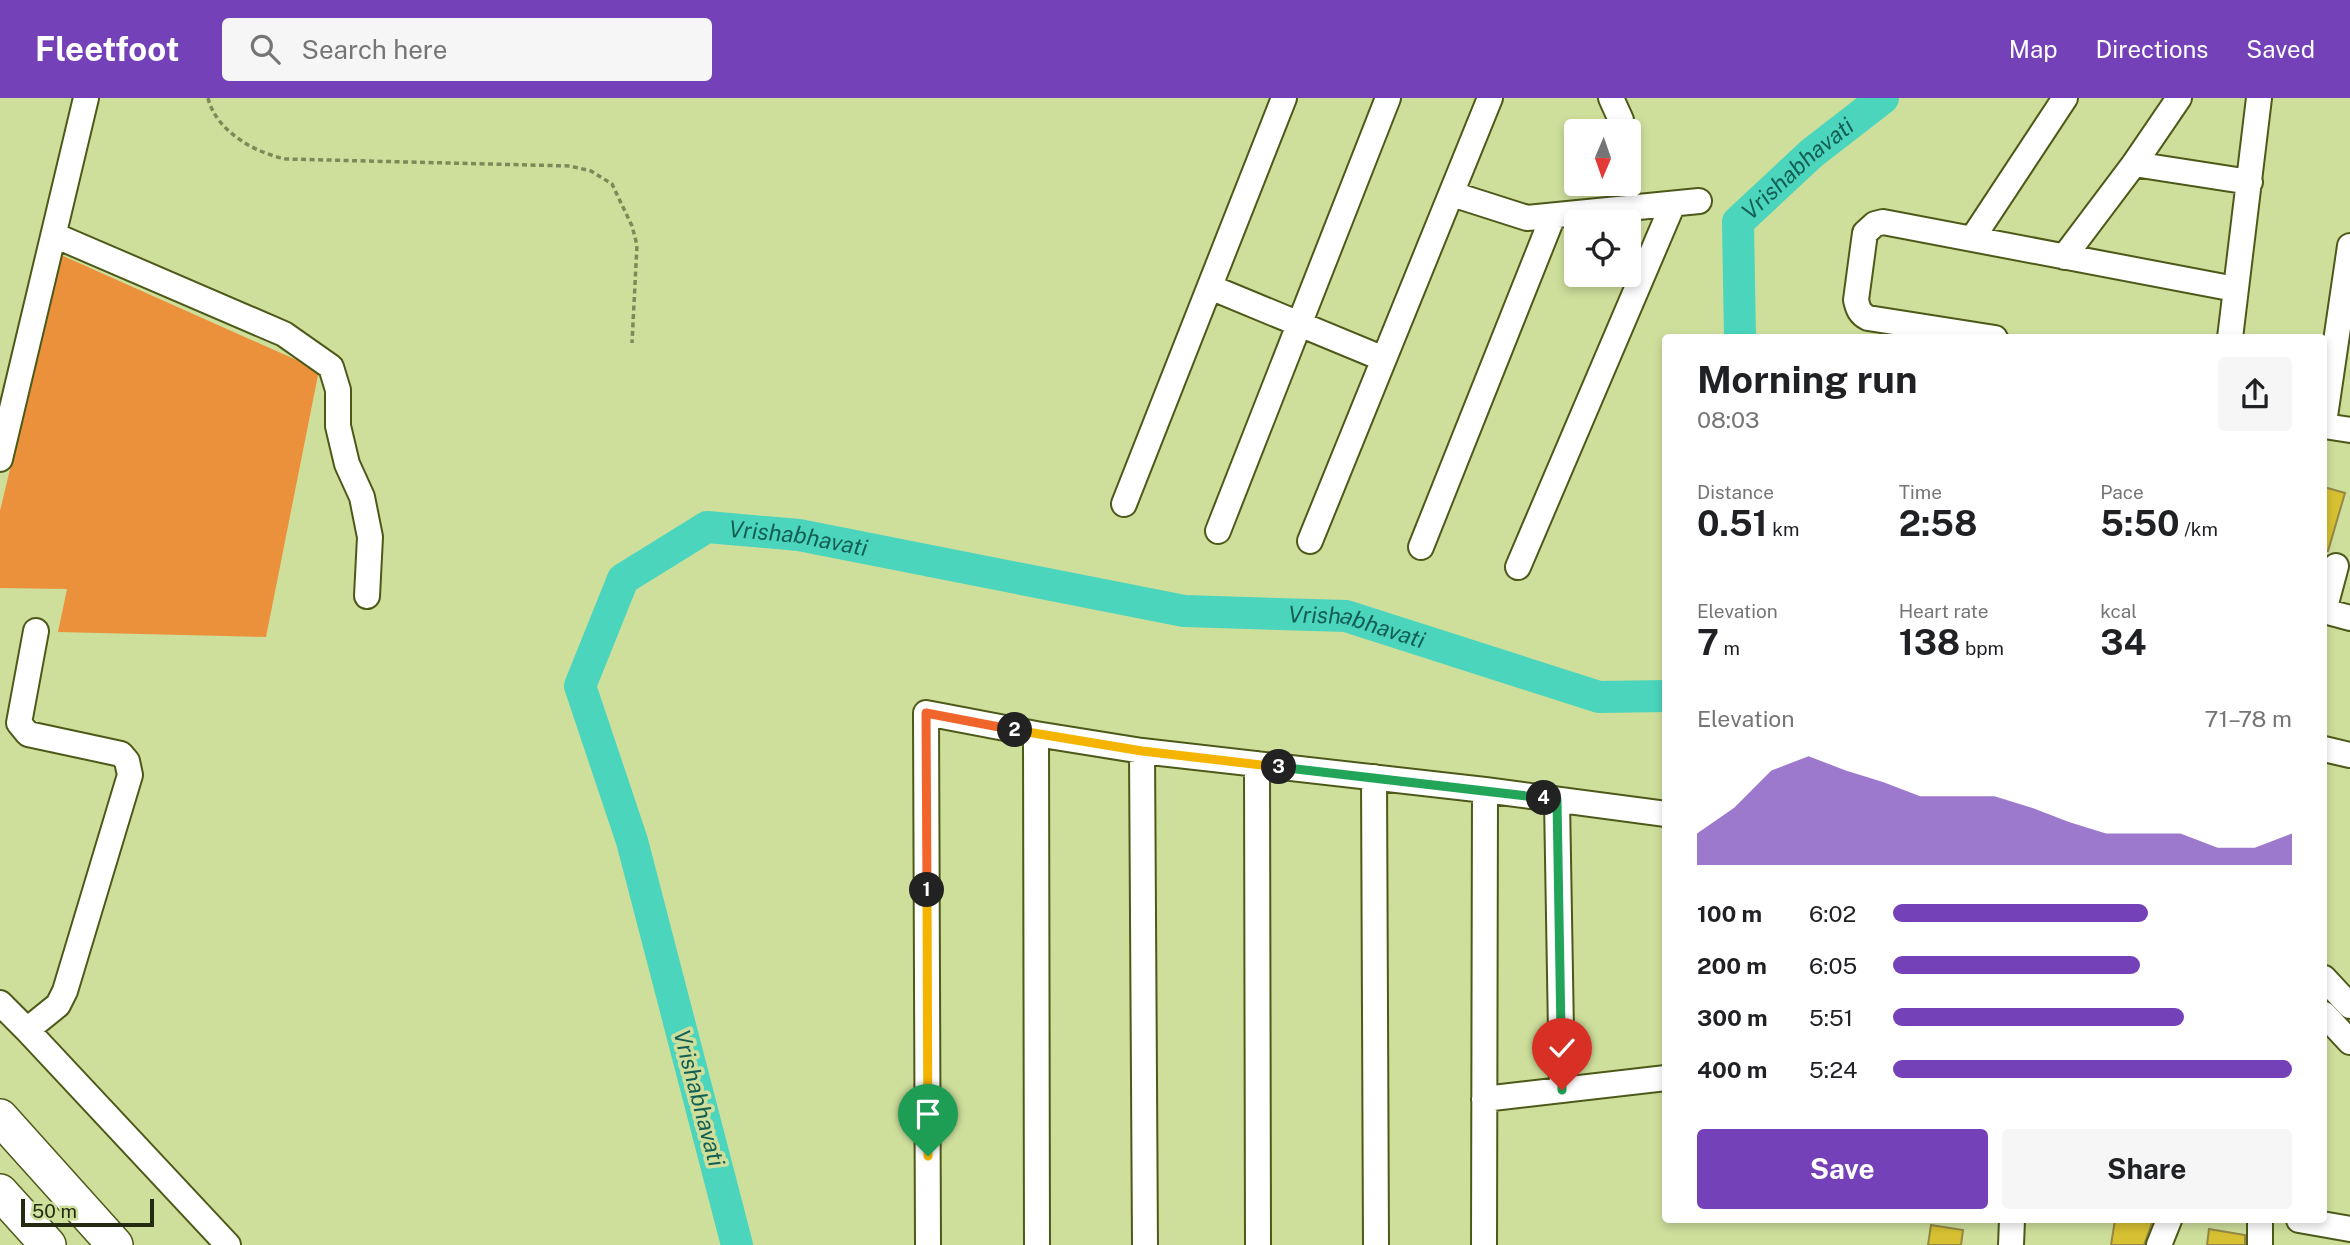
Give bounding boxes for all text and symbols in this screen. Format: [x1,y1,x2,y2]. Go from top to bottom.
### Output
search box [222,18,712,81]
text: Fleetfoot [35,30,180,68]
icon: search [246,30,284,68]
text: Search here [302,34,448,65]
text: Map [2009,35,2058,63]
text: Directions [2096,35,2208,63]
text: Saved [2246,35,2315,63]
water label: Vrishabhavati [1736,112,1859,225]
north arrow [1564,119,1642,196]
map controls [1564,119,1641,287]
button: locate [1564,210,1641,287]
text: Morning run [1697,357,1918,402]
button: share [2218,357,2292,431]
text: 08:03 [1697,406,1759,433]
text: Distance [1697,481,1774,503]
text: Time [1899,481,1942,503]
text: Pace [2100,481,2144,503]
text: 0.51 [1697,503,1768,544]
text: 2:58 [1899,503,1977,544]
text: 5:50 [2100,503,2180,544]
water label: Vrishabhavati [728,515,870,561]
text: km [1768,518,1799,540]
text: /km [2180,518,2218,540]
water label: Vrishabhavati [1288,600,1429,654]
text: Elevation [1697,600,1778,622]
text: Heart rate [1899,600,1988,622]
text: kcal [2100,600,2137,622]
text: 7 [1697,622,1719,663]
text: 138 [1899,622,1960,663]
text: 34 [2100,622,2146,663]
text: m [1719,637,1740,659]
text: bpm [1960,637,2004,659]
text: Elevation [1697,705,1795,732]
text: 71–78 m [2205,705,2292,732]
pin: 2 [998,712,1032,748]
text: 2 [1008,718,1021,740]
pin: 3 [1262,750,1296,784]
text: 3 [1272,755,1285,777]
pin: 4 [1526,780,1562,816]
text: 4 [1537,786,1550,808]
pin: 1 [909,872,944,908]
text: 1 [922,878,931,900]
text: 100 m [1697,900,1762,927]
text: 6:02 [1809,900,1856,927]
text: 200 m [1697,952,1767,979]
text: 6:05 [1809,952,1857,979]
text: 300 m [1697,1004,1768,1031]
text: 5:51 [1809,1004,1853,1031]
pin [1532,1018,1592,1090]
water label: Vrishabhavati [668,1027,731,1169]
icon: check [1543,1029,1581,1067]
text: 400 m [1697,1056,1767,1083]
text: 5:24 [1809,1056,1858,1083]
pin [898,1084,958,1156]
icon: arrive [909,1095,947,1133]
button: Save [1697,1129,1988,1209]
button: Share [2002,1129,2292,1209]
scale bar [21,1196,154,1228]
text: 50 m [32,1200,77,1222]

